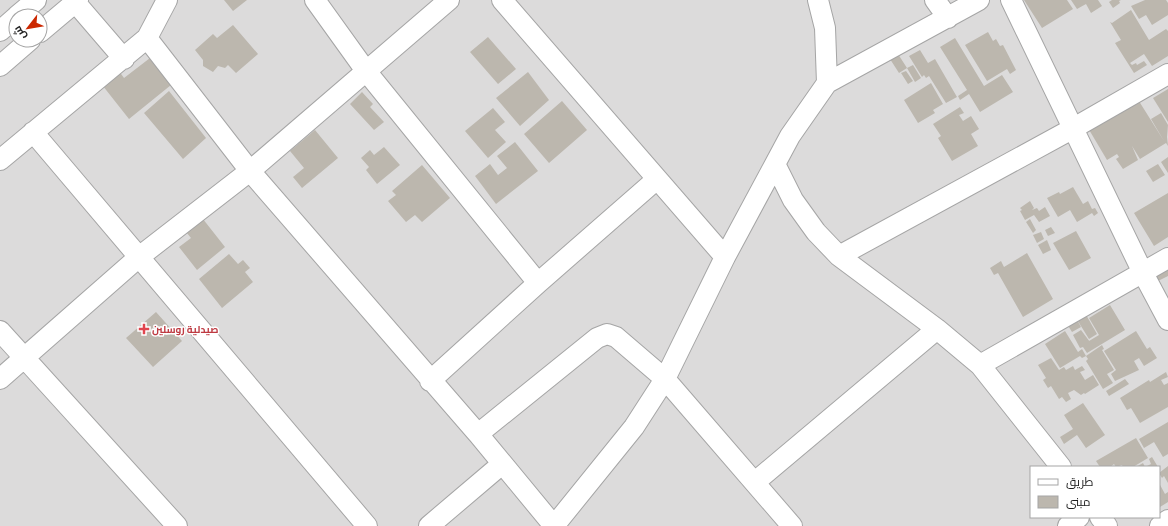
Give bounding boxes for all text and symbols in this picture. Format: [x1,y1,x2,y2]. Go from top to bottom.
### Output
north arrow [8,8,48,48]
text: ش [9,23,30,43]
place label: صيدلية روسلين [152,322,219,337]
marker: صيدلية روسلين [139,324,149,334]
legend [1030,466,1160,518]
text: طريق [1066,472,1094,491]
text: مبنى [1066,492,1091,511]

